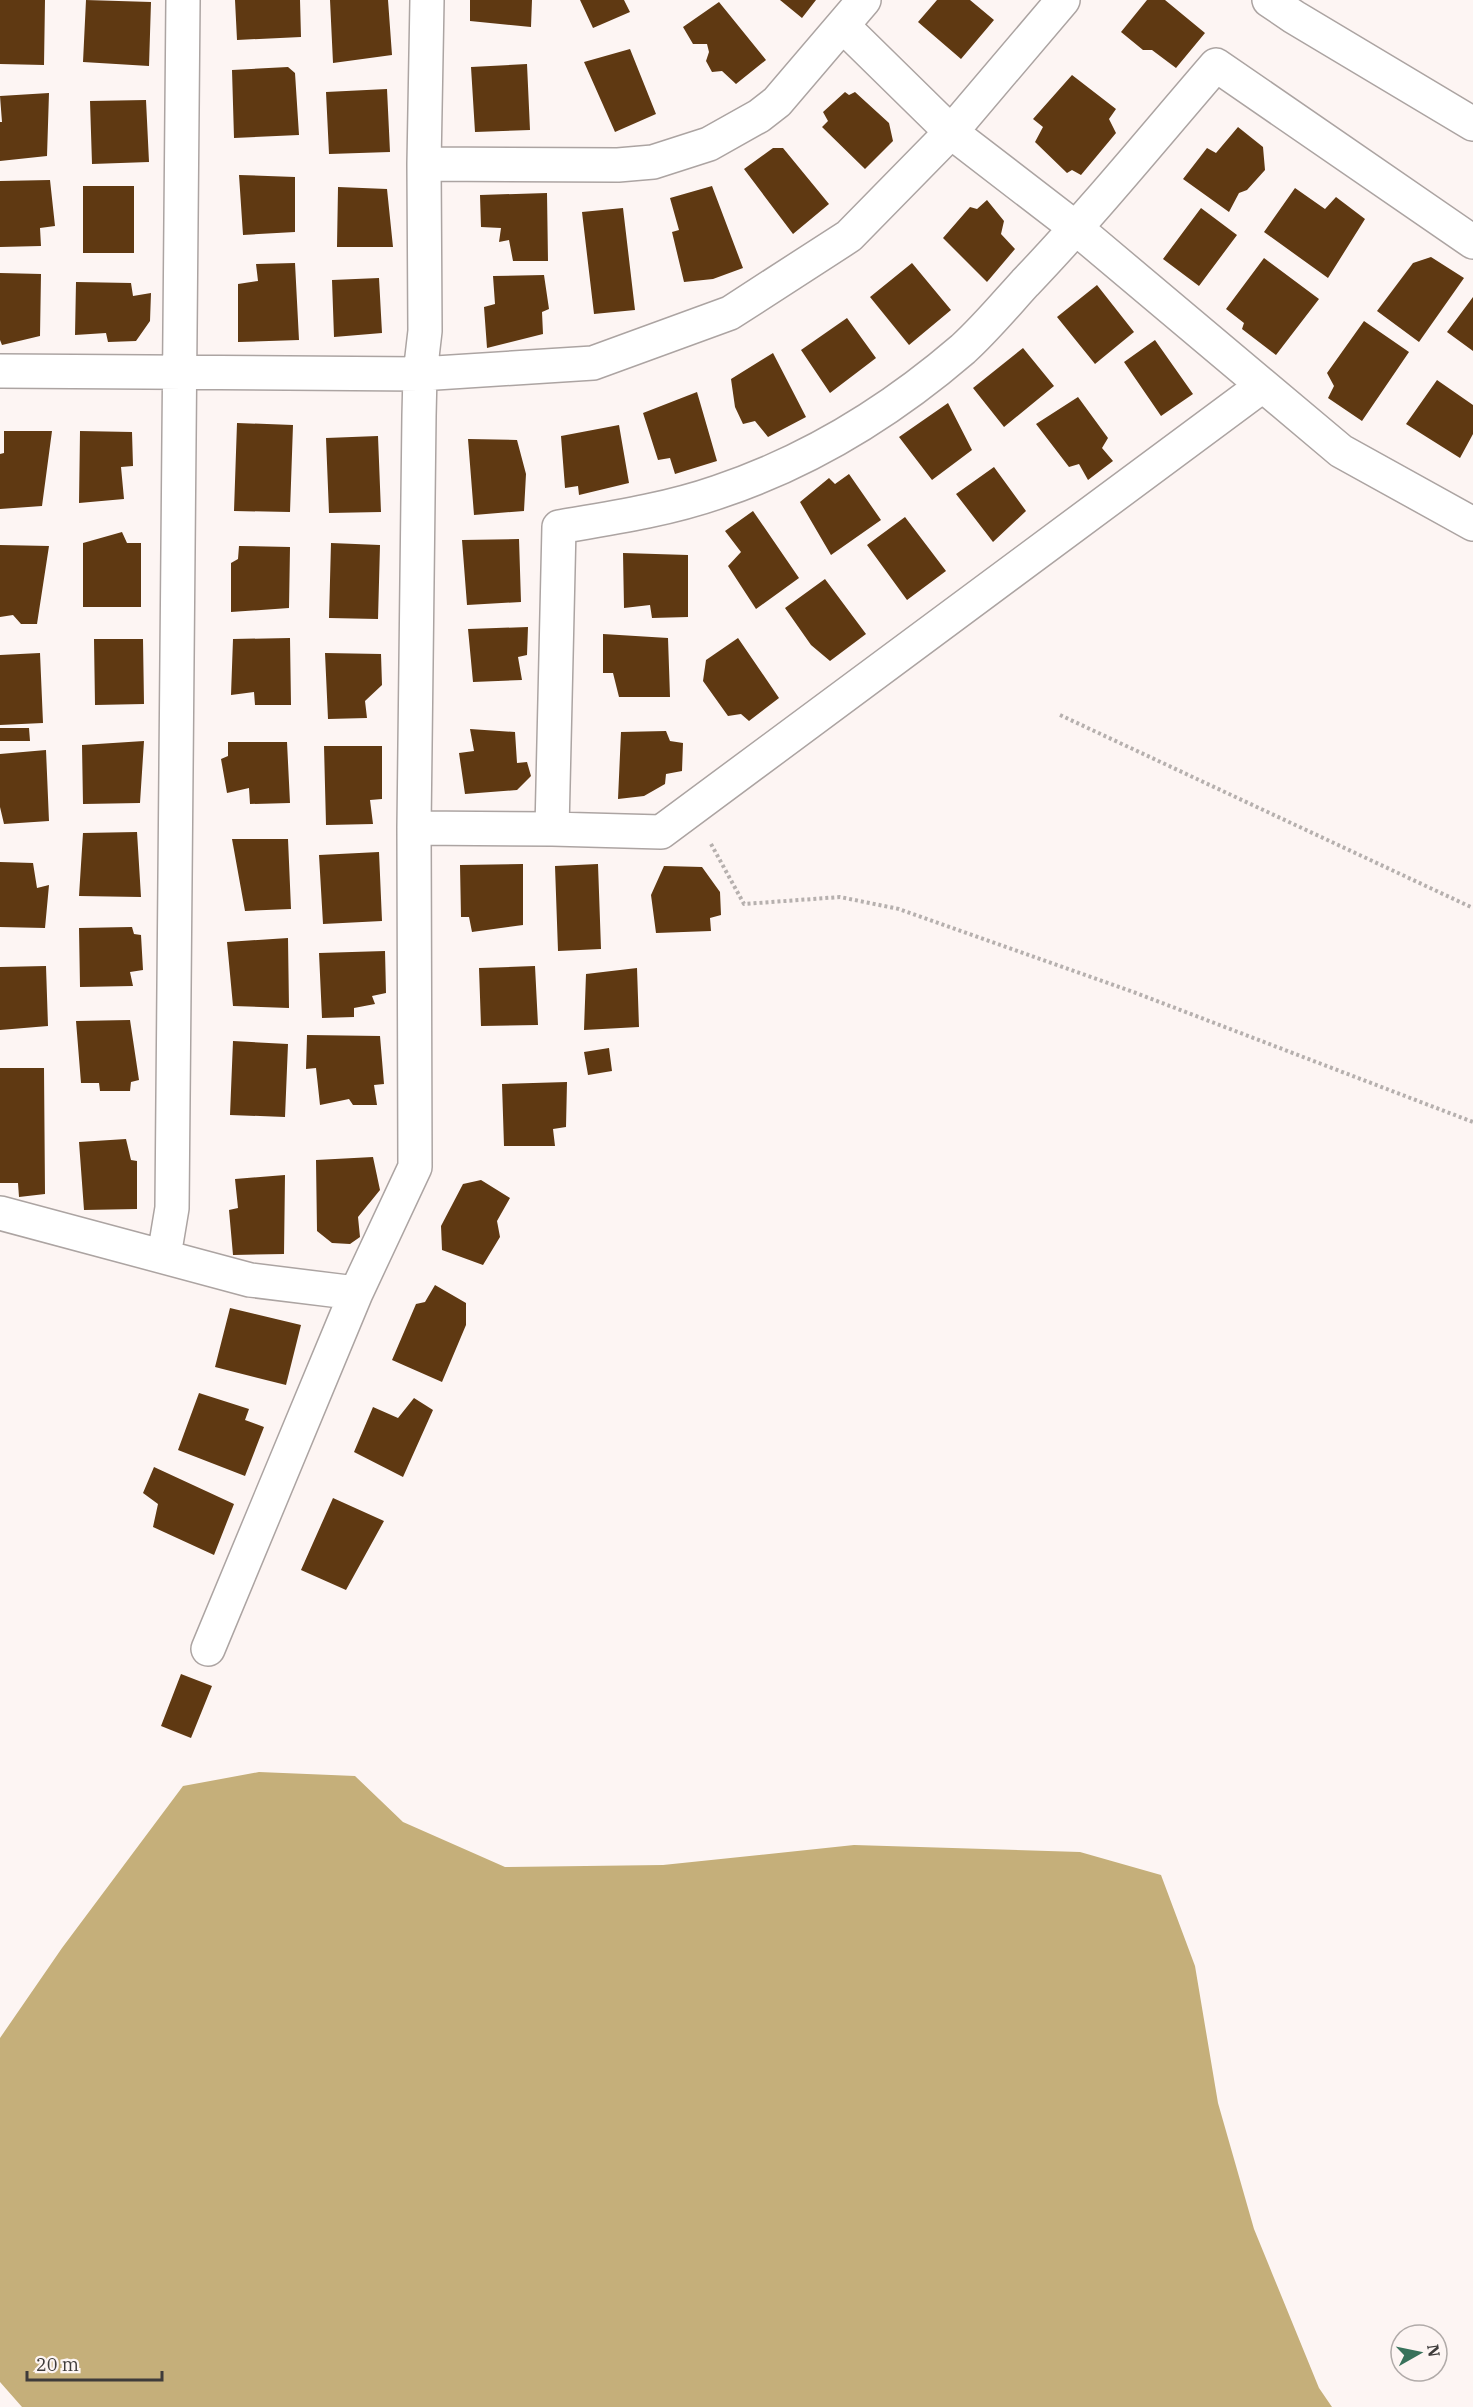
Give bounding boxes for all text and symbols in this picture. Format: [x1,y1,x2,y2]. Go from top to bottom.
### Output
north arrow [1389,2323,1449,2383]
text: N [1423,2343,1445,2358]
scale bar [27,2344,162,2382]
text: 20 m [36,2353,79,2376]

